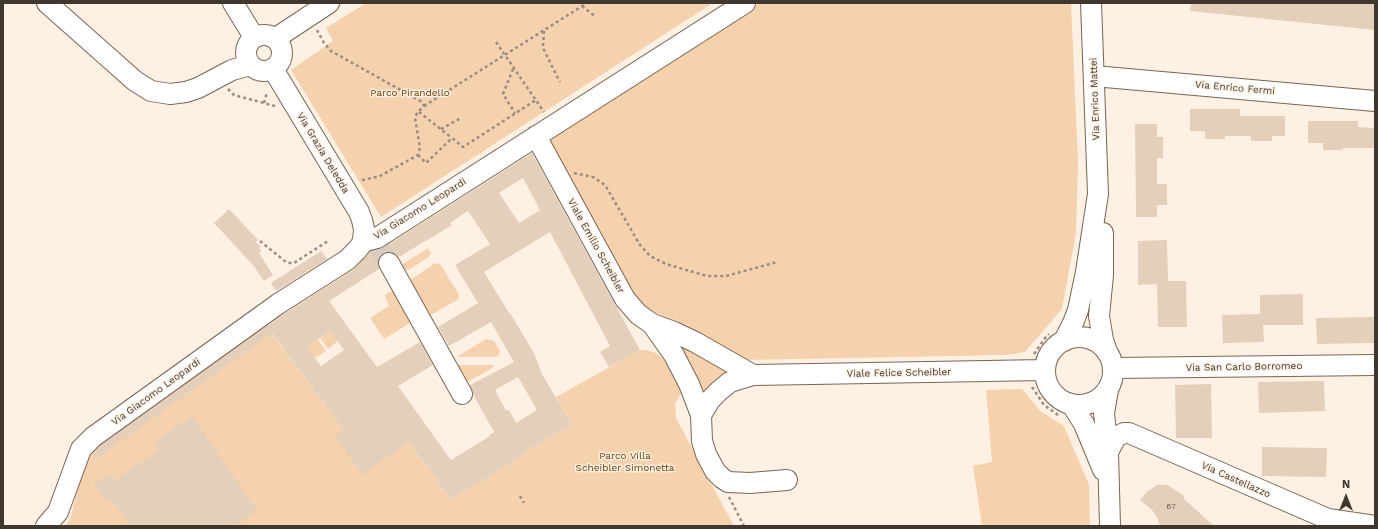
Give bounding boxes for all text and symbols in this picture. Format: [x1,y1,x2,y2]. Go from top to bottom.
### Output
street label: Via Enrico Mattei [1088,57,1102,141]
street label: Via Enrico Fermi [1195,79,1275,97]
park label: Parco Pirandello [370,87,450,99]
street label: Via Grazia Deledda [294,110,352,196]
street label: Via Giacomo Leopardi [372,176,468,242]
street label: Viale Emilio Scheibler [565,196,627,296]
street label: Via Giacomo Leopardi [109,356,203,428]
street label: Via San Carlo Borromeo [1186,360,1302,374]
street label: Viale Felice Scheibler [847,366,951,380]
park label: Parco Villa Scheibler Simonetta [576,450,674,474]
street label: Via Castellazzo [1200,459,1272,501]
north arrow [1326,477,1366,517]
text: N [1342,478,1350,491]
house number: 67 [1166,502,1176,512]

